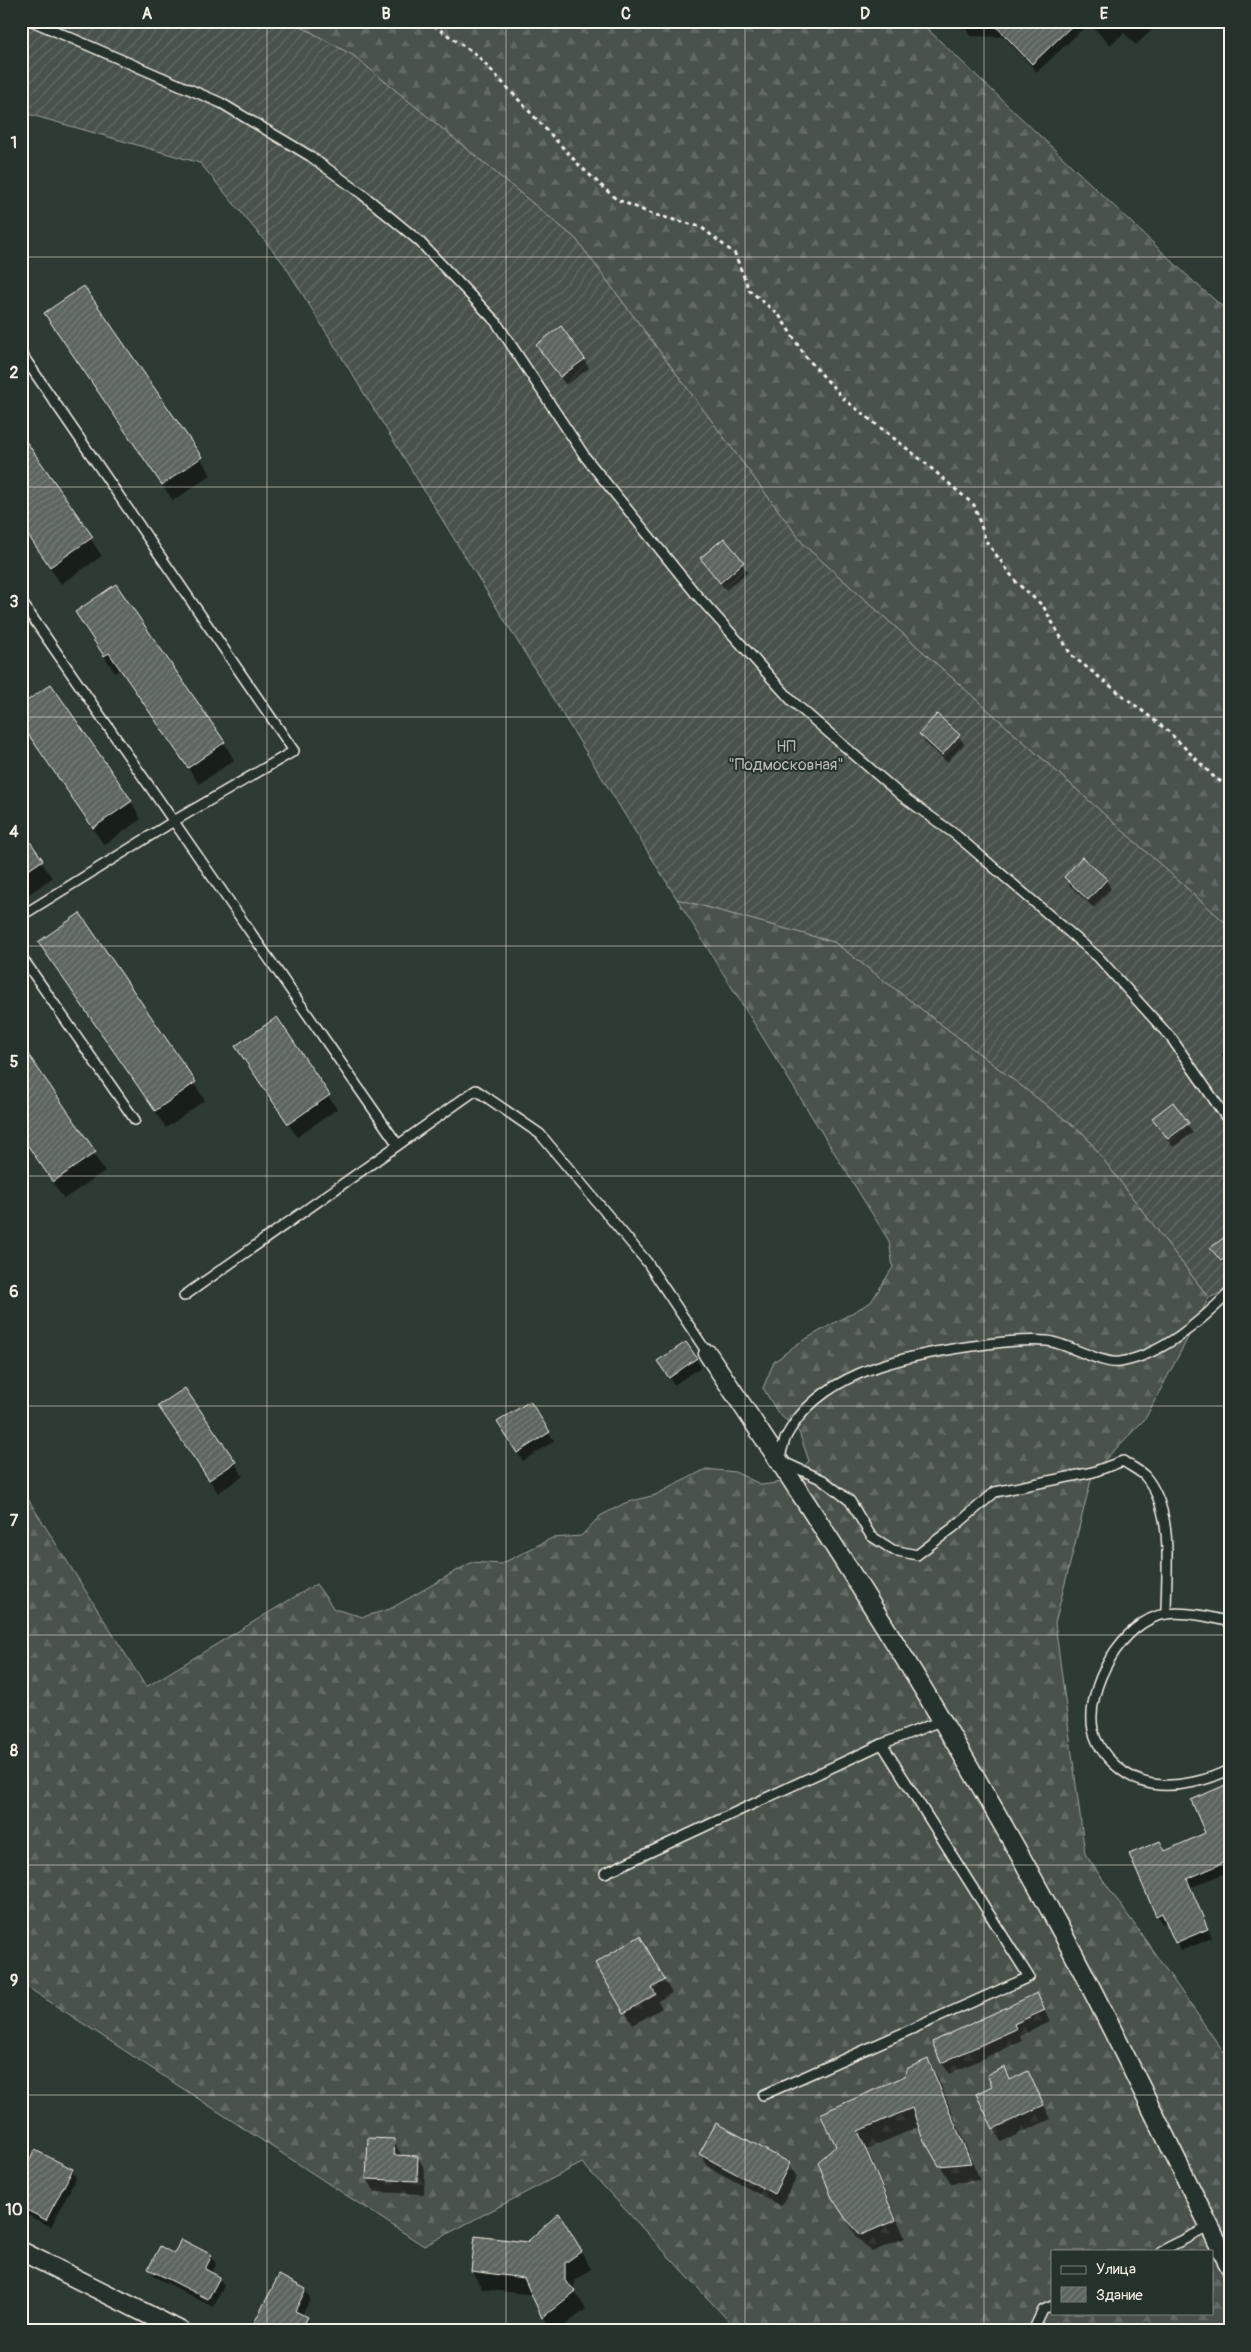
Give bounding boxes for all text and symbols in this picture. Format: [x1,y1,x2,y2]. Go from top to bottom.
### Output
text: A [142,4,153,24]
text: B [381,4,391,24]
text: C [621,4,631,24]
text: D [860,4,870,24]
text: E [1100,4,1109,24]
text: 1 [11,133,17,153]
text: 2 [10,363,19,383]
text: 3 [10,592,19,612]
park label: НП "Подмосковная" [728,737,844,775]
text: 4 [9,822,19,842]
text: 5 [10,1052,19,1072]
text: 6 [9,1282,19,1302]
text: 7 [10,1511,19,1531]
text: 8 [10,1741,18,1761]
text: 9 [10,1971,18,1991]
text: 10 [5,2200,23,2220]
legend [1051,2250,1214,2314]
text: Улица [1096,2260,1136,2279]
text: Здание [1096,2286,1143,2305]

